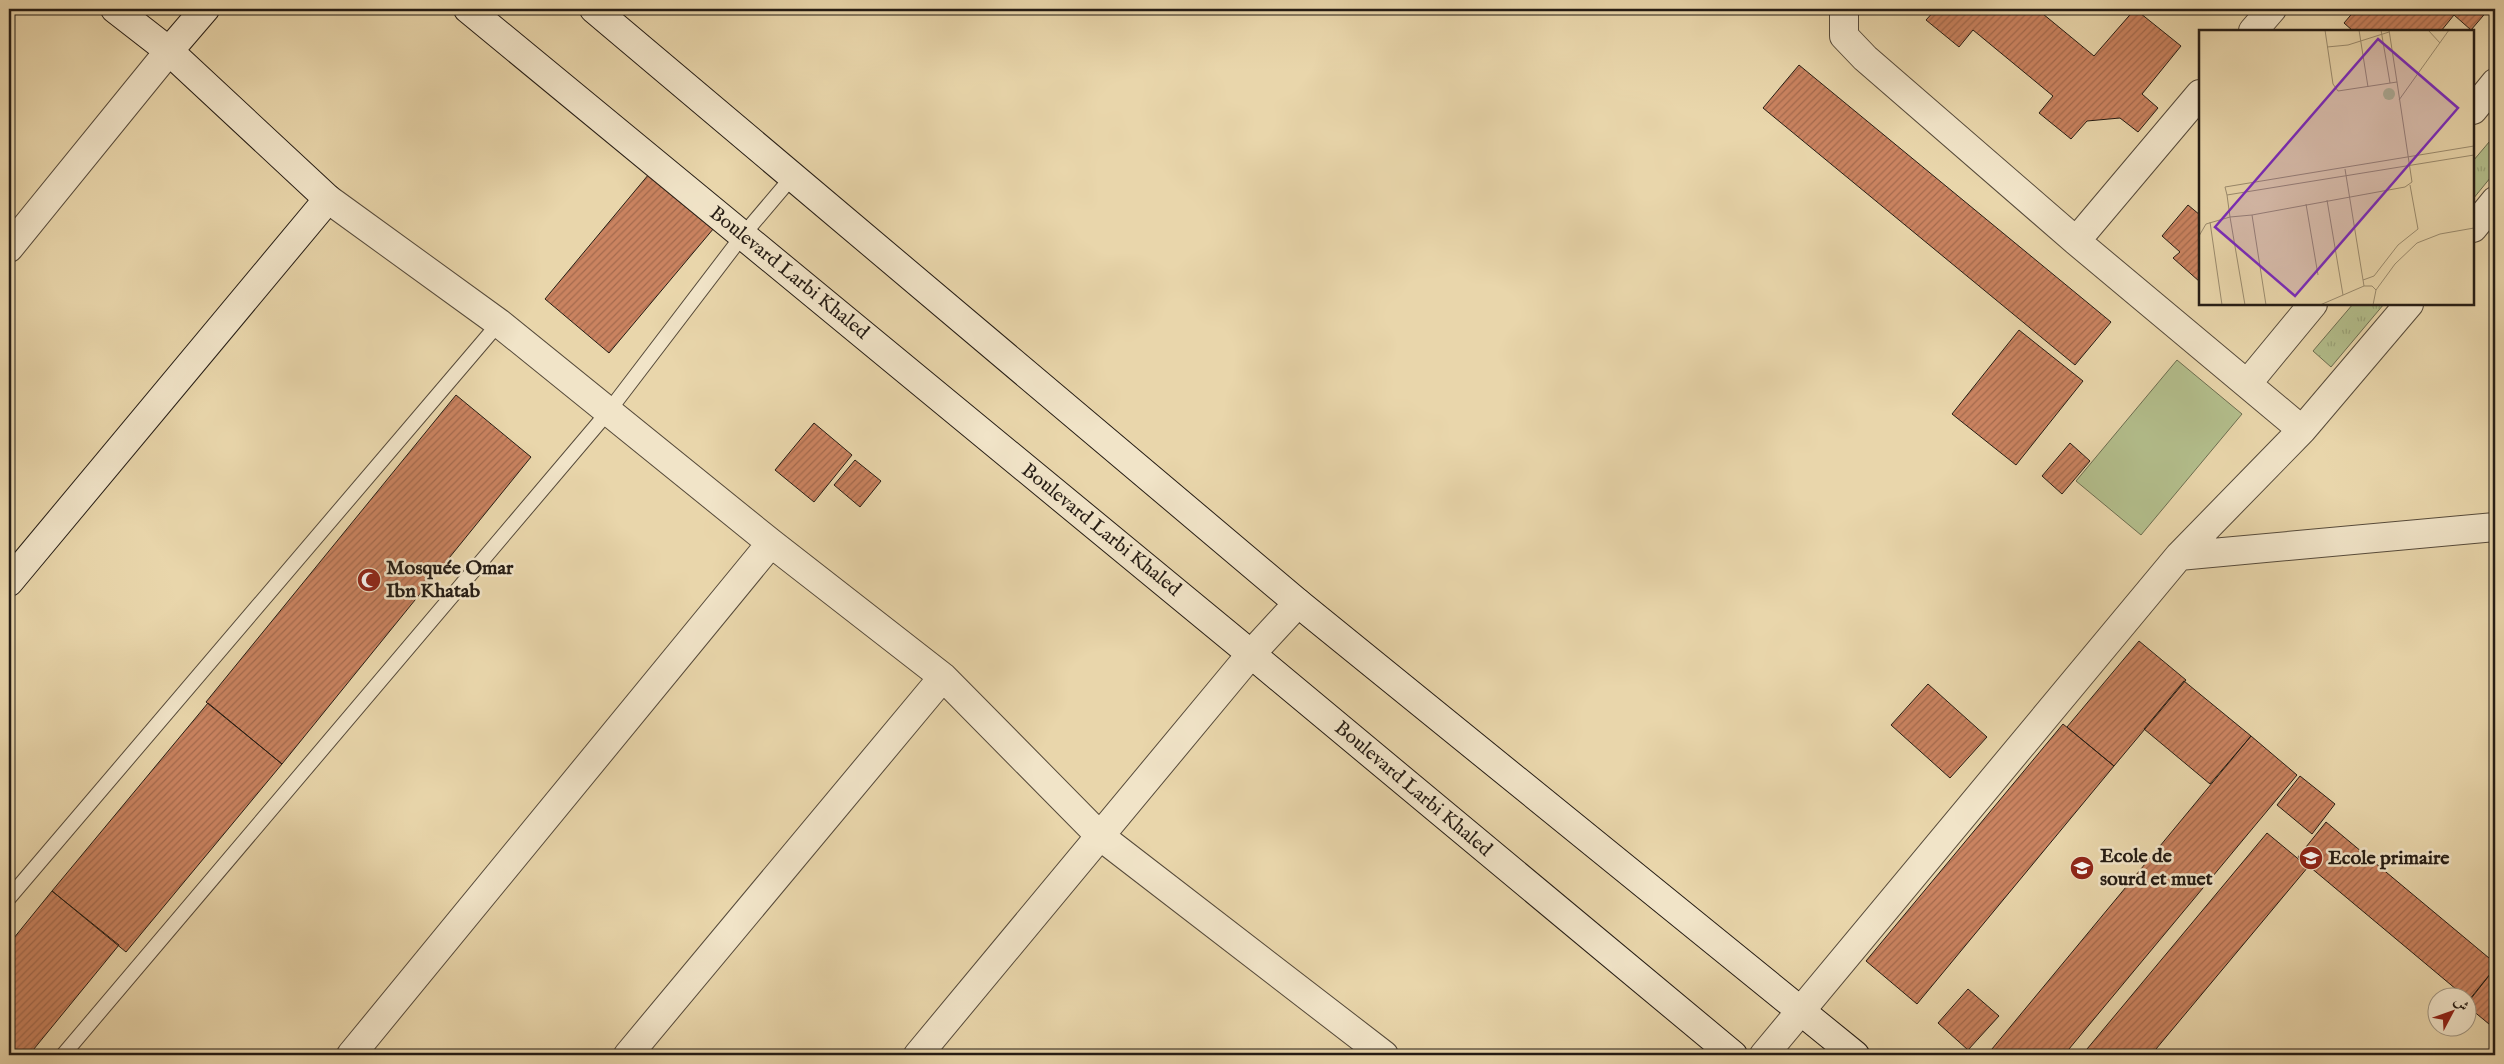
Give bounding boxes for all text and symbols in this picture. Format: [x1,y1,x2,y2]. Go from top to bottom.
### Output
inset map [2199,30,2474,305]
street label: Boulevard Larbi Khaled [704,201,874,345]
street label: Boulevard Larbi Khaled [1016,458,1186,602]
place label: Mosquée Omar Ibn Khatab [386,556,514,604]
mosque icon: Mosquée Omar Ibn Khatab [356,567,382,593]
street label: Boulevard Larbi Khaled [1329,716,1497,862]
place label: Ecole de sourd et muet [2100,844,2213,892]
school or university icon: Ecole primaire [2298,845,2324,871]
place label: Ecole primaire [2328,846,2450,871]
school or university icon: Ecole de sourd et muet [2069,855,2095,881]
north arrow [2426,986,2476,1036]
text: ش [2450,993,2472,1015]

